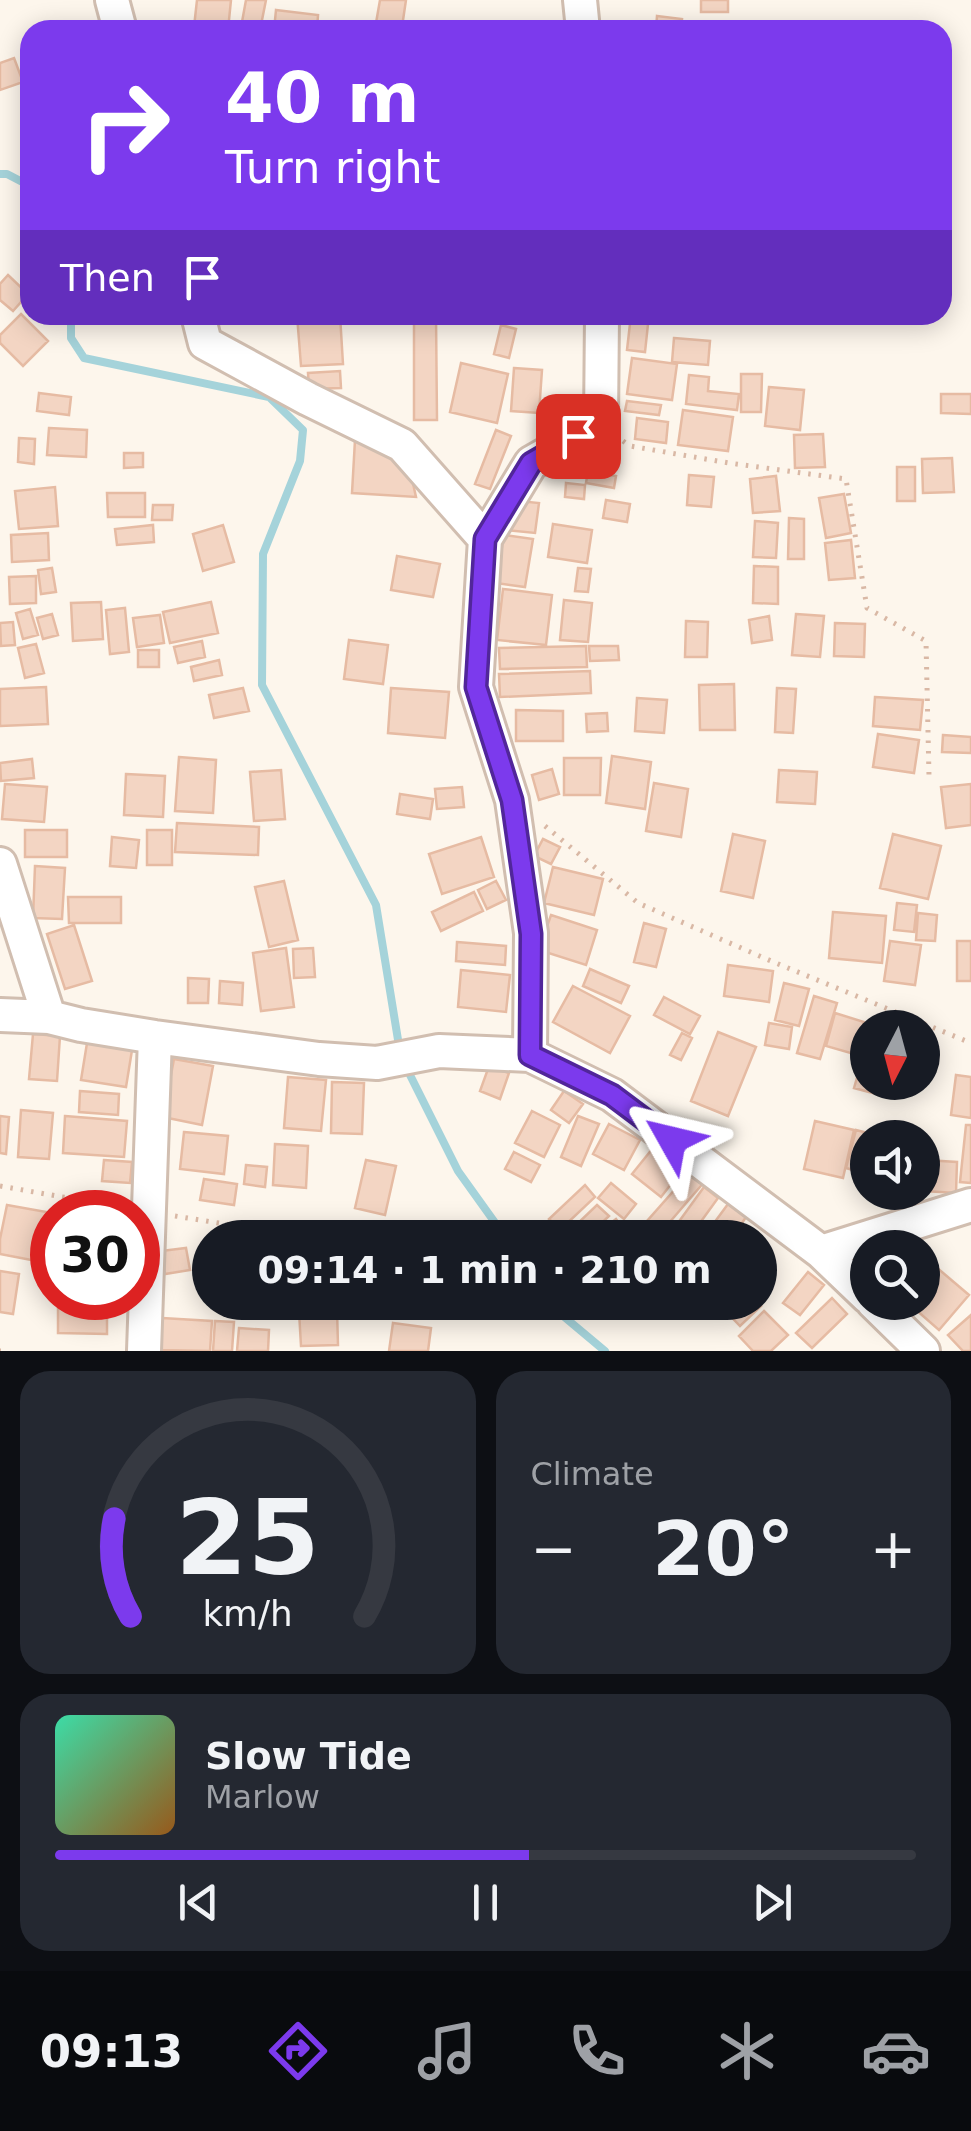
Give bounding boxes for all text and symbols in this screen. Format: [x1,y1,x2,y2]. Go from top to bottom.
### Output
text: 40 m [225,57,420,139]
icon: right [60,60,190,190]
text: Turn right [225,141,440,194]
icon: arrive [175,250,230,305]
text: Then [60,256,155,300]
pin [536,394,621,479]
icon: arrive [551,409,606,464]
north arrow [850,1010,940,1100]
map controls [850,1010,940,1320]
position arrow [620,1088,724,1192]
button: sound [850,1120,940,1210]
speed limit sign: 30 [30,1190,160,1320]
button: search [850,1230,940,1320]
text: 09:14 · 1 min · 210 m [257,1248,712,1292]
text: Climate [531,1455,654,1493]
text: 25 [175,1477,320,1599]
text: 20° [652,1505,794,1593]
text: − [531,1517,577,1581]
text: + [870,1517,916,1581]
text: km/h [203,1593,293,1634]
text: Slow Tide [205,1734,412,1778]
text: Marlow [205,1778,320,1816]
icon: previous [171,1875,226,1930]
icon: pause [458,1875,513,1930]
icon: next [745,1875,800,1930]
icon: directions [263,2016,333,2086]
icon: music [412,2016,482,2086]
icon: phone [562,2016,632,2086]
icon: climate [712,2016,782,2086]
icon: car [861,2016,931,2086]
text: 09:13 [40,2025,183,2078]

